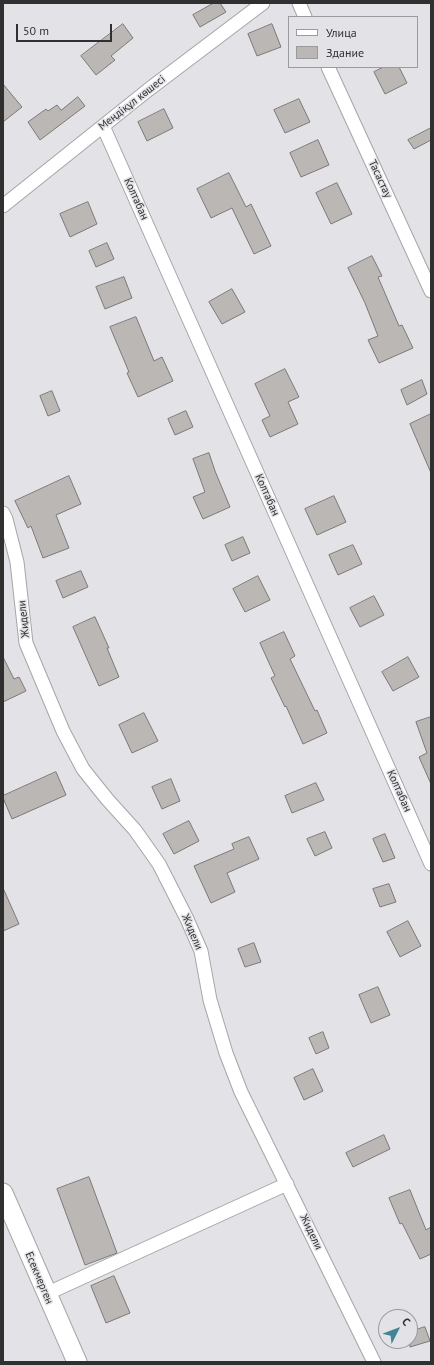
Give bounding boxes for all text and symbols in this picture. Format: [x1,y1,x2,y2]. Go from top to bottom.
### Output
scale bar [18,16,114,42]
legend [288,16,418,68]
text: 50 m [23,23,49,38]
text: Улица [326,25,357,40]
text: Здание [326,45,364,60]
street label: Меңдіқұл көшесі [96,73,168,133]
street label: Тасастау [365,158,395,200]
street label: Колтабан [121,176,151,222]
street label: Колтабан [252,472,282,518]
street label: Жидели [15,600,33,638]
street label: Колтабан [384,768,414,814]
street label: Жидели [179,912,205,952]
street label: Жидели [297,1212,325,1252]
street label: Eсекмерген [22,1250,56,1306]
north arrow [378,1309,418,1349]
text: С [399,1315,413,1329]

